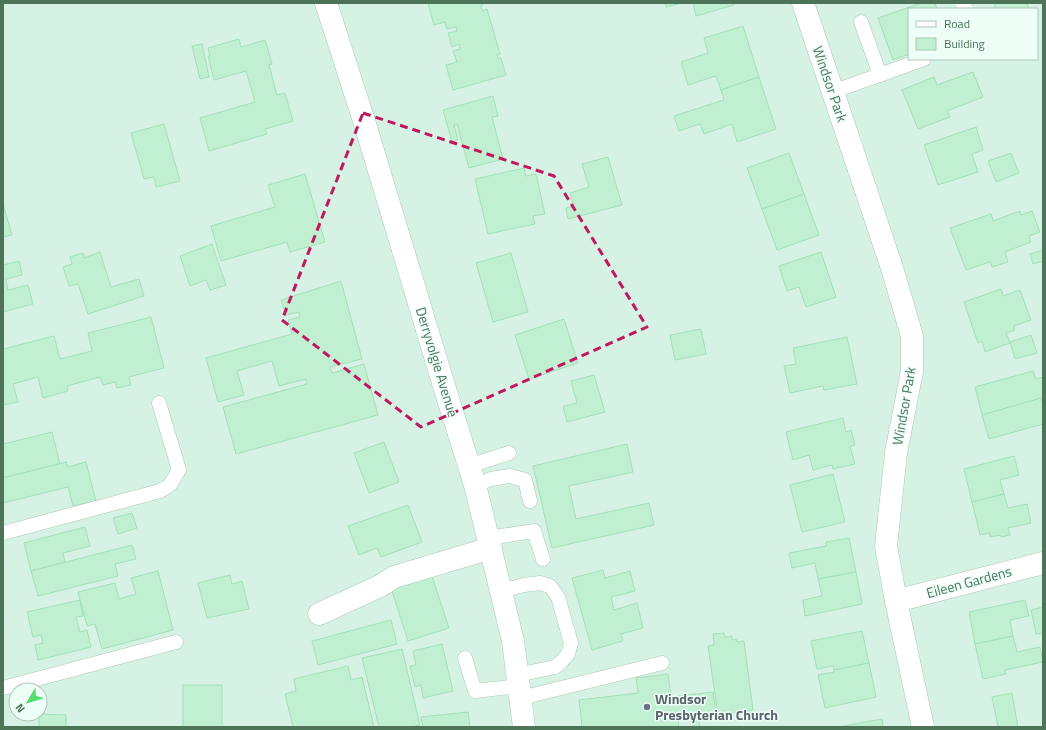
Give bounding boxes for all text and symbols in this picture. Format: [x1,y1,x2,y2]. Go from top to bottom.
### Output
legend [908,8,1038,60]
text: Road [944,14,970,33]
text: Building [944,34,985,53]
street label: Windsor Park [808,43,853,125]
street label: Derryvolgie Avenue [411,304,464,419]
street label: Windsor Park [886,365,921,447]
street label: Eileen Gardens [924,560,1014,603]
north arrow [8,682,48,722]
place label: Windsor Presbyterian Church [655,688,778,725]
text: N [11,700,29,716]
marker: Windsor Presbyterian Church [642,702,652,712]

